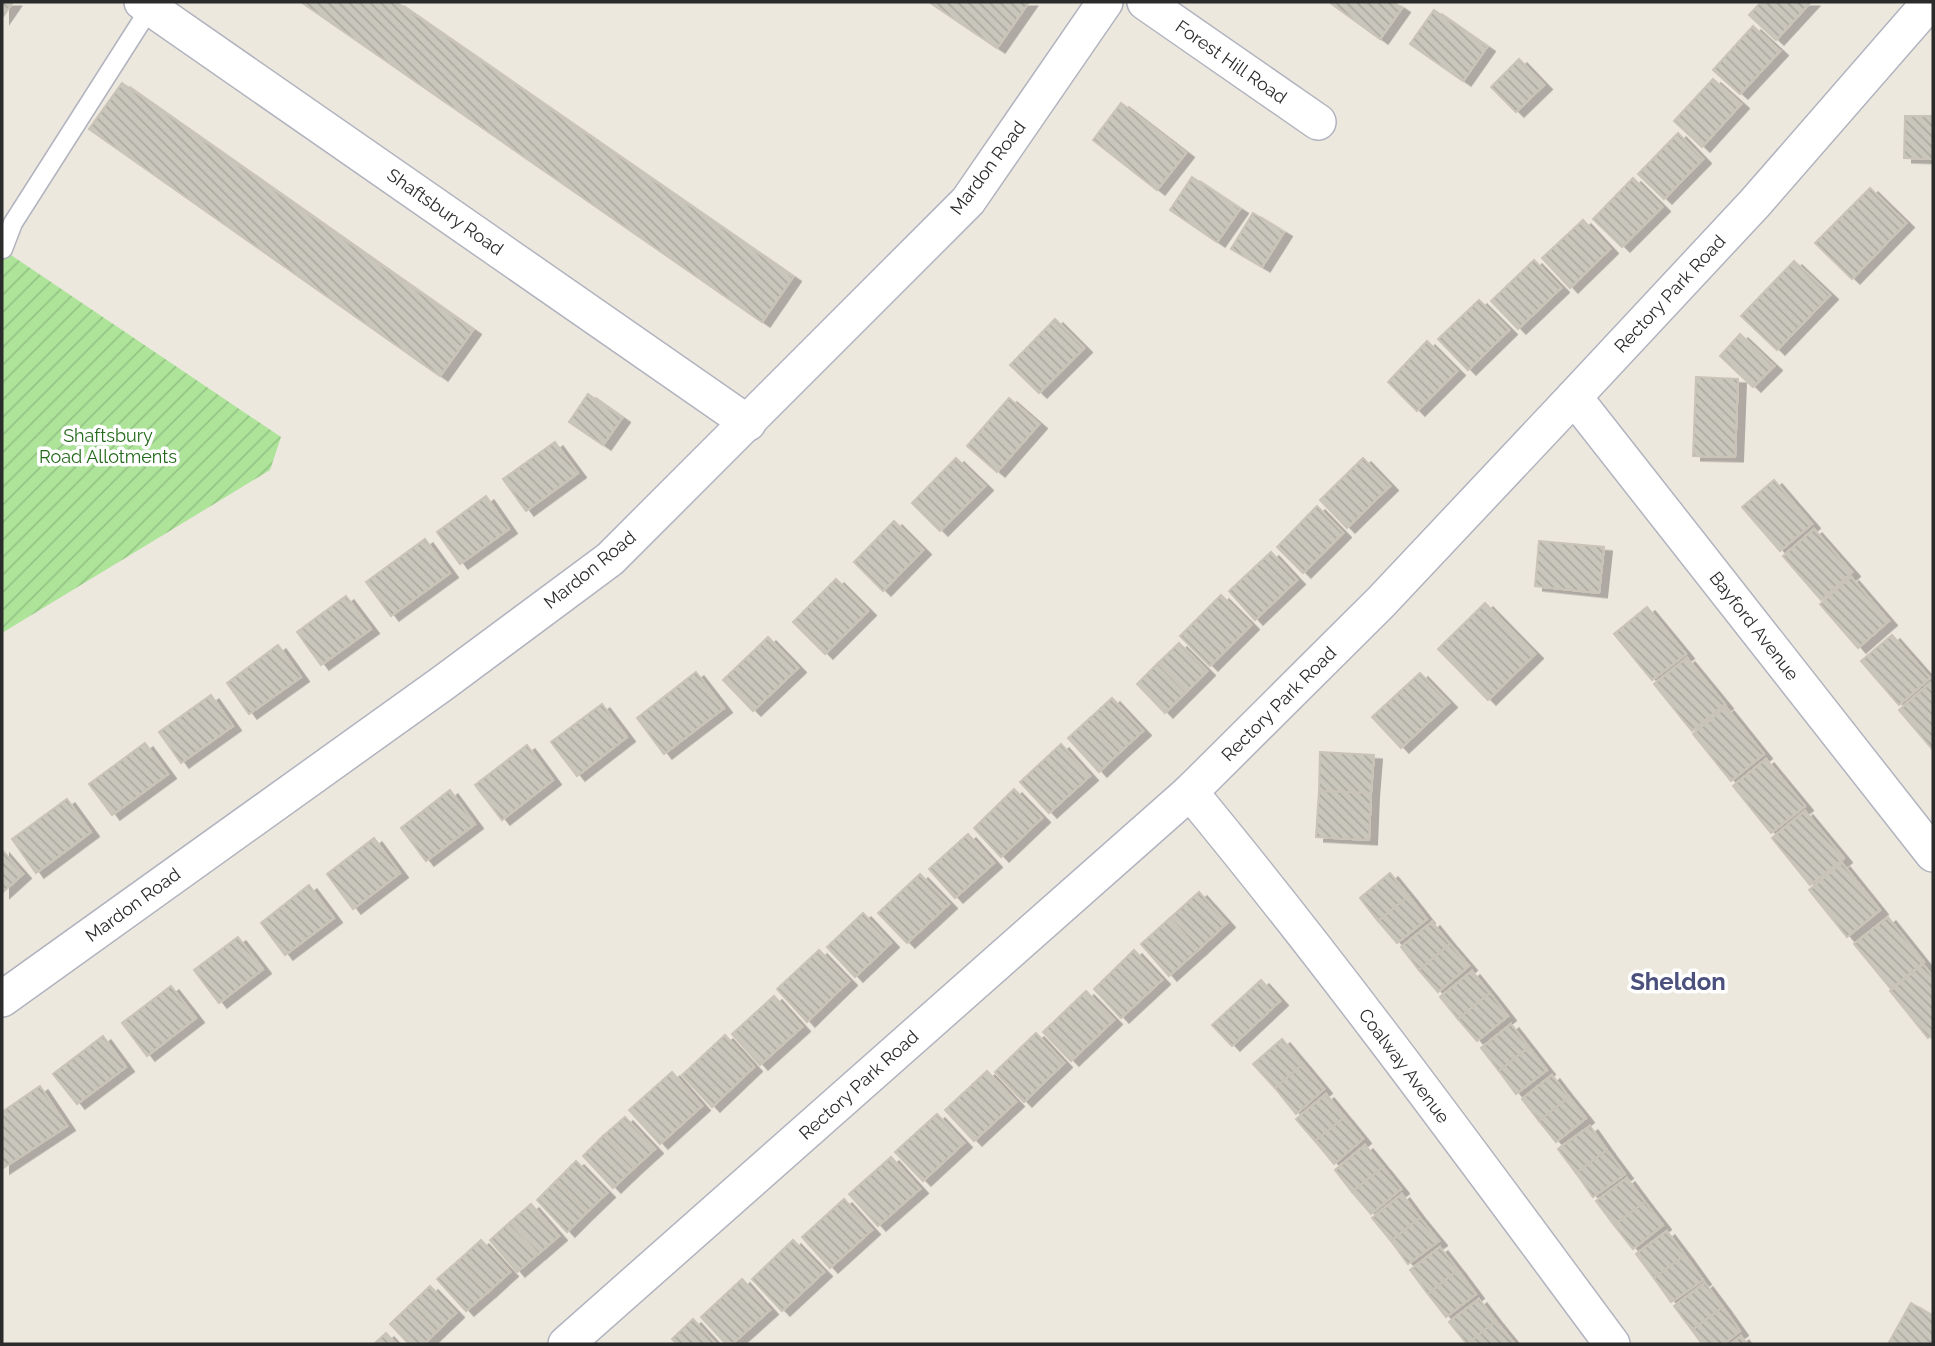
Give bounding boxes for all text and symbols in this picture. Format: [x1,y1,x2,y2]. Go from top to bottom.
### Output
street label: Forest Hill Road [1172,15,1291,108]
street label: Mardon Road [946,117,1030,219]
street label: Shaftsbury Road [383,164,507,259]
street label: Rectory Park Road [1610,230,1730,357]
park label: Shaftsbury Road Allotments [39,425,177,467]
street label: Mardon Road [540,526,640,613]
street label: Bayford Avenue [1705,567,1804,685]
street label: Rectory Park Road [1217,642,1340,765]
street label: Mardon Road [81,863,184,946]
district label: Sheldon [1630,967,1726,996]
street label: Coalway Avenue [1355,1004,1455,1127]
street label: Rectory Park Road [795,1026,923,1144]

